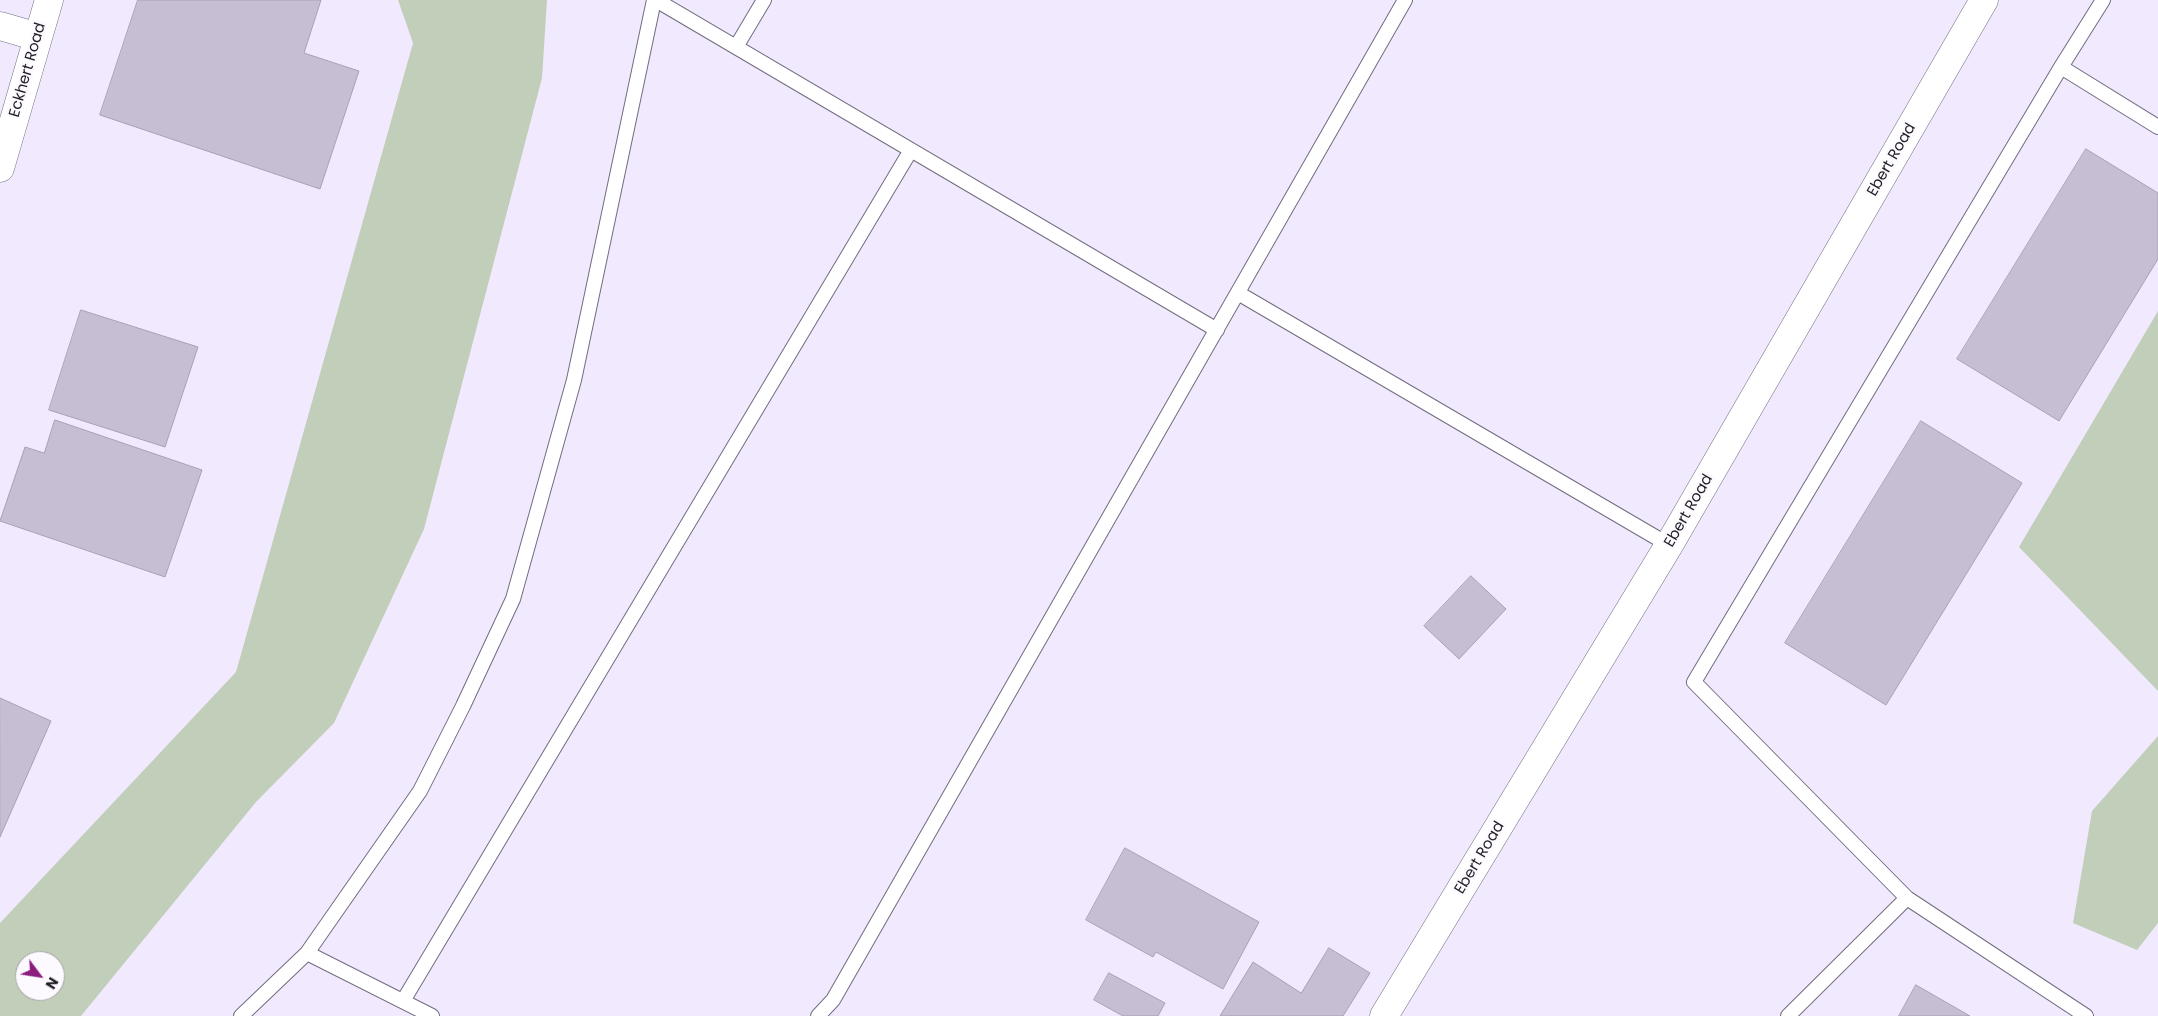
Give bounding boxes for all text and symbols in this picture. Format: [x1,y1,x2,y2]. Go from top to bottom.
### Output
street label: Eckhert Road [6,21,50,119]
street label: Ebert Road [1864,120,1920,200]
street label: Ebert Road [1661,471,1717,551]
street label: Ebert Road [1451,819,1509,897]
north arrow [15,951,65,1001]
text: N [41,974,63,993]

